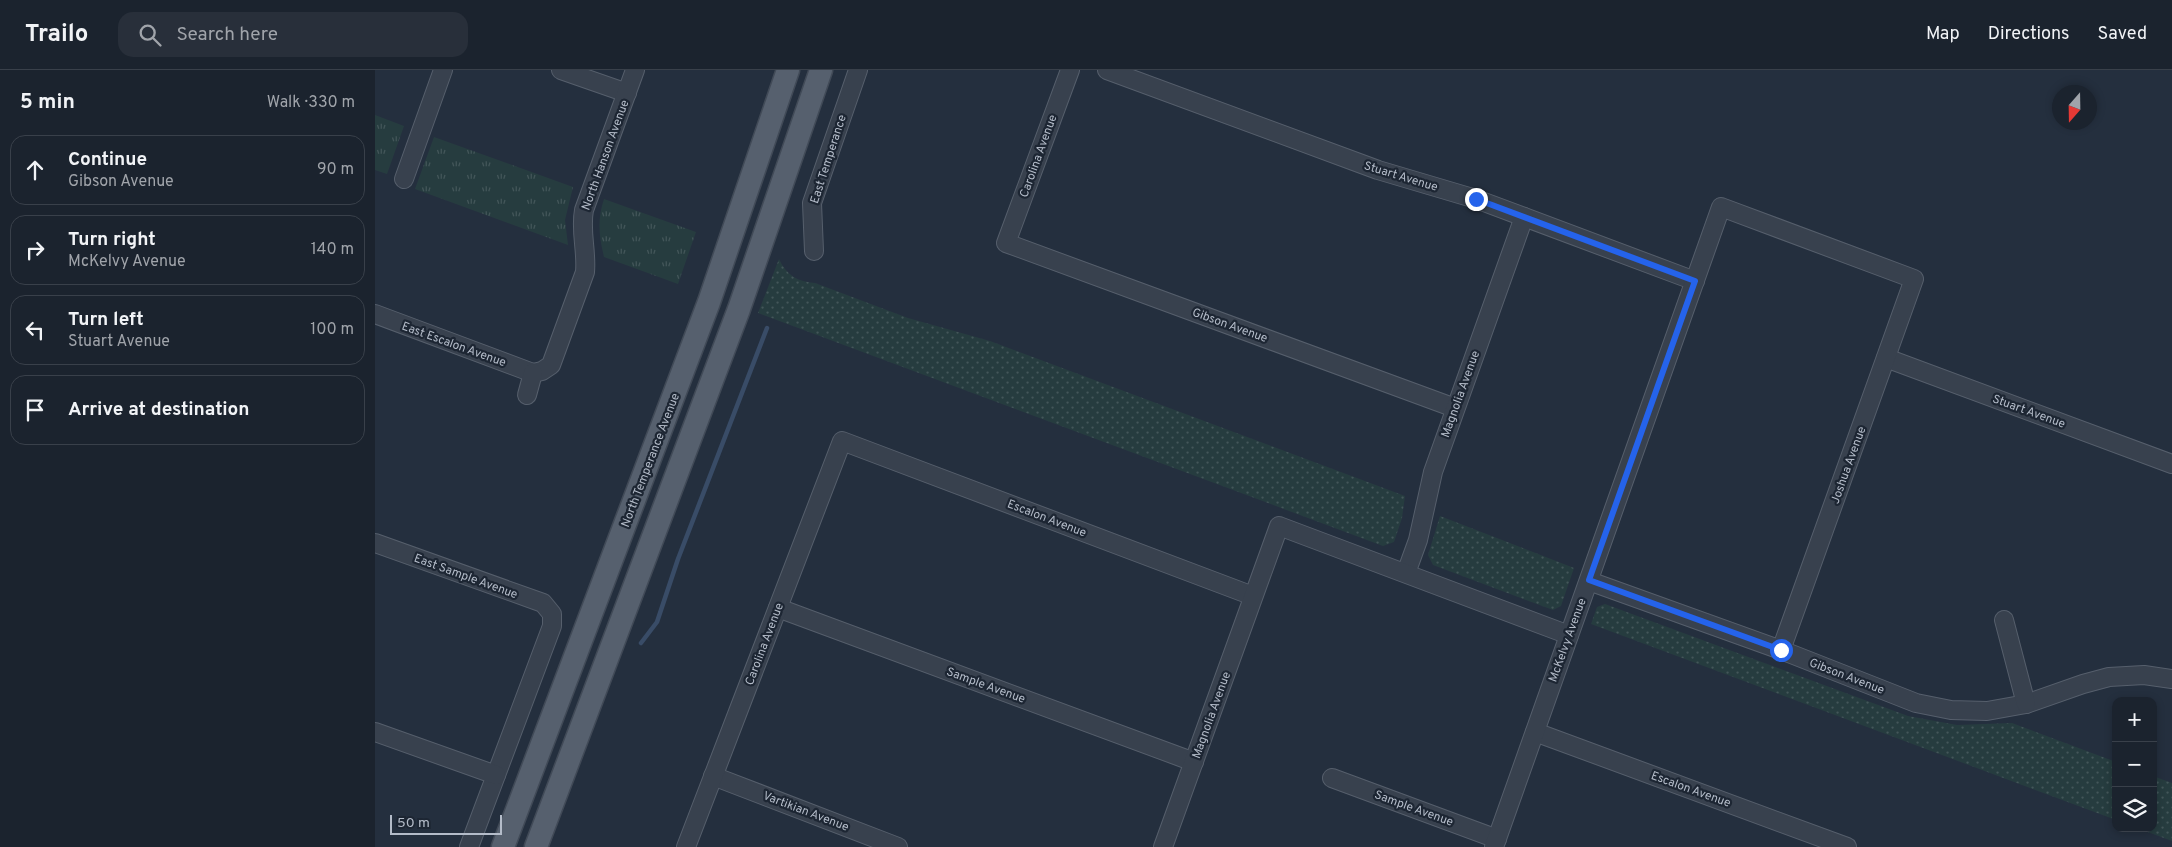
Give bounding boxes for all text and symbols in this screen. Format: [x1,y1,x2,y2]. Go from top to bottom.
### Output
search box [118,12,468,57]
text: Trailo [25,20,88,50]
icon: search [136,21,164,49]
text: Search here [176,23,278,47]
text: Map [1926,23,1960,46]
text: Directions [1988,23,2070,46]
text: Saved [2098,23,2147,46]
north arrow [2052,85,2097,130]
text: 5 min [20,89,75,116]
text: Walk · 330 m [267,93,355,113]
street label: North Hanson Avenue [578,98,633,213]
street label: East Temperance [807,113,851,206]
street label: Carolina Avenue [1017,113,1061,200]
text: Continue [68,148,147,172]
icon: ahead [21,156,49,184]
street label: Stuart Avenue [1362,158,1440,196]
text: 90 m [317,160,354,180]
text: Gibson Avenue [68,172,174,192]
route end [1465,188,1488,211]
text: Turn right [68,228,156,252]
icon: right [21,236,49,264]
text: 140 m [311,240,354,260]
text: McKelvy Avenue [68,252,186,272]
street label: Gibson Avenue [1190,305,1270,347]
text: Turn left [68,308,144,332]
icon: left [21,316,49,344]
street label: East Escalon Avenue [399,319,508,371]
text: 100 m [310,320,354,340]
text: Stuart Avenue [68,332,170,352]
street label: Magnolia Avenue [1438,349,1484,440]
street label: North Temperance Avenue [618,391,684,530]
street label: Stuart Avenue [1990,391,2067,433]
icon: arrive [21,396,49,424]
text: Arrive at destination [68,398,249,422]
street label: Joshua Avenue [1828,424,1870,506]
street label: Escalon Avenue [1005,496,1089,541]
street label: East Sample Avenue [412,551,520,603]
street label: McKelvy Avenue [1545,596,1591,685]
street label: Carolina Avenue [742,601,788,688]
route start [1770,639,1793,662]
street label: Gibson Avenue [1807,655,1887,699]
street label: Sample Avenue [944,664,1027,708]
street label: Magnolia Avenue [1189,670,1235,761]
map controls [2112,697,2157,832]
button: + [2112,697,2157,742]
button: − [2112,742,2157,787]
street label: Escalon Avenue [1649,768,1733,812]
street label: Sample Avenue [1372,787,1455,831]
button: layers [2112,787,2157,832]
street label: Vartikian Avenue [760,788,851,836]
scale bar [390,812,503,835]
text: 50 m [397,815,430,832]

